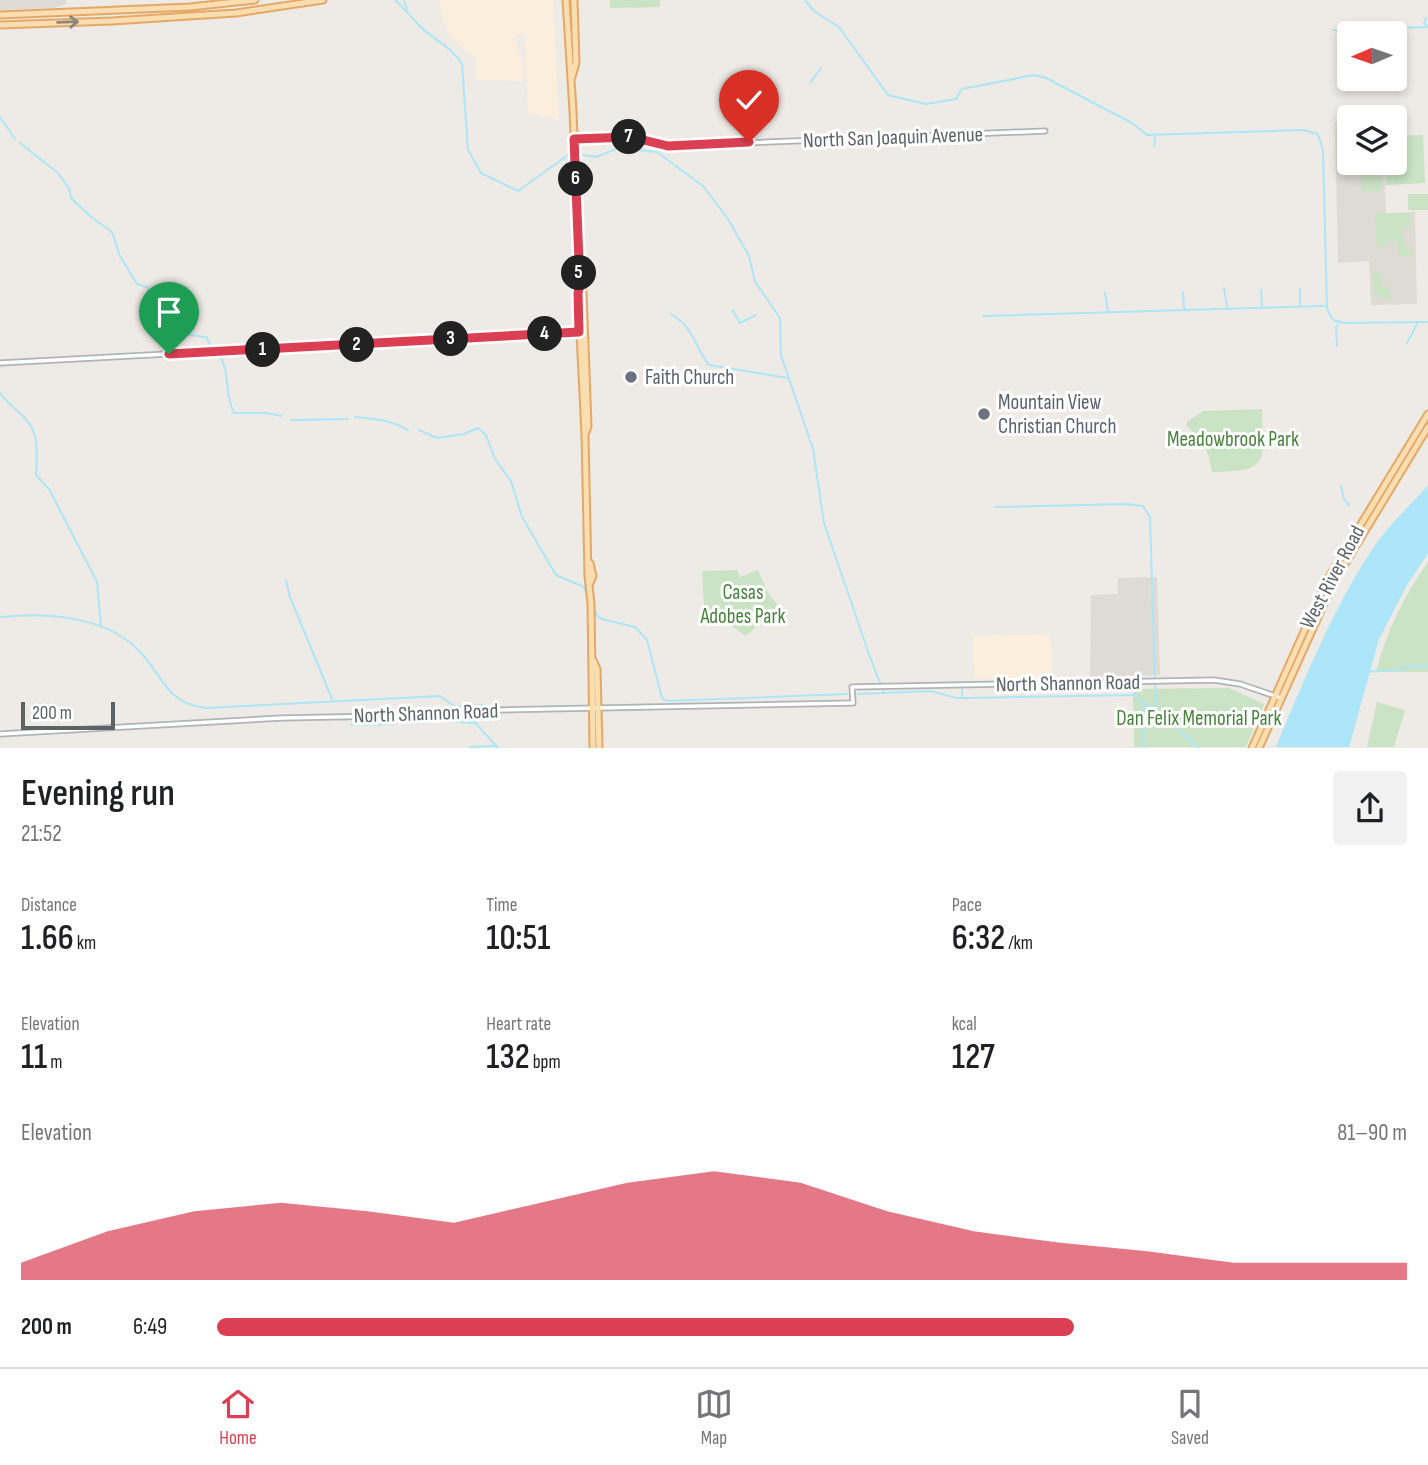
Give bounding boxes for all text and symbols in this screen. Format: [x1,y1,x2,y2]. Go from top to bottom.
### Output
one-way arrow [56,16,79,29]
north arrow [1337,21,1407,91]
map controls [1337,21,1407,175]
pin [719,70,779,142]
icon: check [730,81,768,119]
button: layers [1337,105,1407,175]
pin: 7 [612,120,646,154]
street label: North San Joaquin Avenue [803,122,983,153]
text: 7 [624,125,633,148]
pin: 6 [558,162,594,196]
text: 6 [571,167,580,190]
pin: 5 [562,256,596,290]
text: 5 [574,261,583,284]
pin [139,282,199,354]
icon: arrive [150,293,188,331]
pin: 4 [528,316,562,352]
pin: 3 [434,322,468,356]
text: 4 [540,322,549,345]
text: 3 [446,327,455,350]
pin: 2 [340,328,374,362]
pin: 1 [246,332,280,368]
text: 2 [352,333,361,356]
text: 1 [259,338,266,361]
place label: Faith Church [645,365,734,390]
marker: Faith Church [623,369,639,385]
place label: Mountain View Christian Church [998,390,1116,439]
marker: Mountain View Christian Church [976,406,992,422]
park label: Meadowbrook Park [1167,427,1299,452]
street label: West River Road [1295,521,1370,633]
park label: Casas Adobes Park [700,580,785,629]
street label: North Shannon Road [996,670,1140,697]
scale bar [21,698,116,730]
street label: North Shannon Road [353,698,499,729]
text: 200 m [32,702,72,725]
park label: Dan Felix Memorial Park [1116,706,1282,731]
text: Evening run [21,771,175,816]
button: share [1333,771,1407,845]
text: 21:52 [21,820,62,848]
text: Distance [21,894,77,917]
text: Time [486,894,517,917]
text: Pace [952,894,982,917]
text: 1.66 [21,917,74,960]
text: 10:51 [486,917,550,960]
text: 6:32 [952,917,1005,960]
text: km [74,932,96,955]
text: /km [1005,932,1033,955]
text: Elevation [21,1013,80,1036]
text: Heart rate [486,1013,551,1036]
text: kcal [952,1013,977,1036]
text: 11 [21,1036,47,1079]
text: 132 [486,1036,530,1079]
text: 127 [952,1036,995,1079]
text: m [47,1051,62,1074]
text: bpm [530,1051,561,1074]
text: Elevation [21,1119,92,1147]
text: 81–90 m [1337,1119,1407,1147]
text: 200 m [21,1313,72,1341]
text: 6:49 [133,1313,167,1341]
tab: Home [219,1385,257,1450]
tab: Map [695,1385,733,1450]
tab: Saved [1171,1385,1209,1450]

